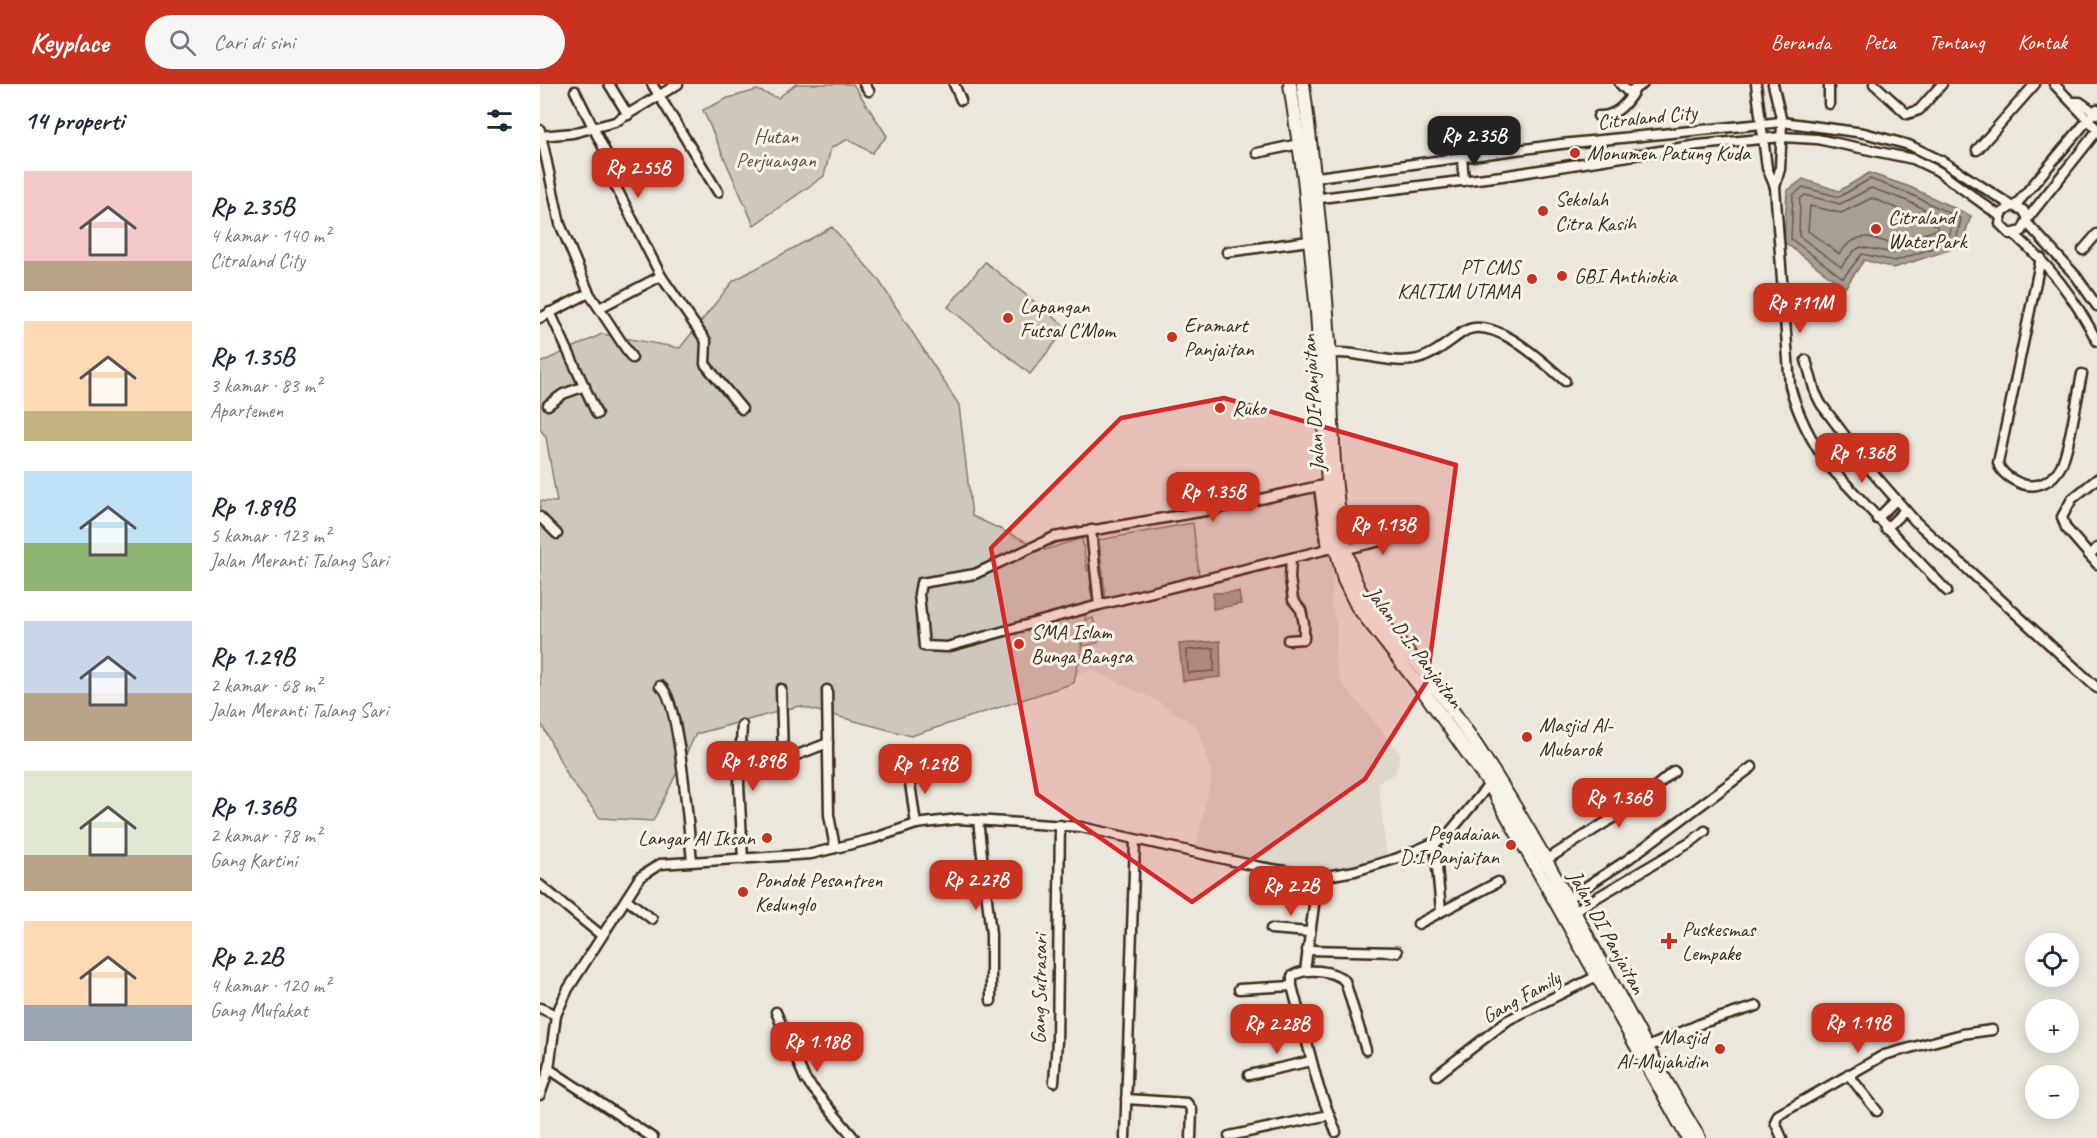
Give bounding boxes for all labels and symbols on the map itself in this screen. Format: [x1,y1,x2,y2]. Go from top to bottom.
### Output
street label: Citraland City [1596,99,1700,135]
pin: Rp 2.35B [1412,116,1536,167]
park label: Hutan Perjuangan [736,123,817,173]
place label: Monumen Patung Kuda [1587,140,1752,166]
marker: Monumen Patung Kuda [1568,146,1582,160]
pin: Rp 2.55B [576,148,700,199]
place label: Sekolah Citra Kasih [1555,186,1637,236]
marker: Sekolah Citra Kasih [1536,204,1550,218]
place label: Citraland WaterPark [1888,204,1969,254]
marker: Citraland WaterPark [1869,222,1883,236]
place label: PT CMS KALTIM UTAMA [1397,254,1523,304]
place label: GBI Anthiokia [1574,263,1679,289]
marker: GBI Anthiokia [1555,269,1569,283]
marker: PT CMS KALTIM UTAMA [1525,272,1539,286]
pin: Rp 711M [1745,283,1855,334]
place label: Lapangan Futsal C'Mom [1020,293,1117,343]
marker: Lapangan Futsal C'Mom [1001,311,1015,325]
place label: Eramart Panjaitan [1184,312,1254,362]
marker: Eramart Panjaitan [1165,330,1179,344]
street label: Jalan DI Panjaitan [1295,333,1331,473]
place label: Ruko [1232,395,1268,421]
marker: Ruko [1213,401,1227,415]
pin: Rp 1.36B [1800,433,1924,484]
pin: Rp 1.35B [1151,472,1275,523]
pin: Rp 1.13B [1321,505,1445,556]
street label: Jalan D.I. Panjaitan [1360,580,1470,713]
place label: SMA Islam Bunga Bangsa [1031,619,1135,669]
marker: SMA Islam Bunga Bangsa [1012,637,1026,651]
place label: Masjid Al- Mubarok [1539,712,1614,762]
marker: Masjid Al- Mubarok [1520,730,1534,744]
pin: Rp 1.89B [691,741,815,792]
pin: Rp 1.29B [863,744,987,795]
pin: Rp 1.36B [1557,778,1681,829]
place label: Pegadaian D.I Panjaitan [1399,820,1501,870]
place label: Langar Al Iksan [638,825,756,851]
marker: Langar Al Iksan [760,831,774,845]
marker: Pegadaian D.I Panjaitan [1504,838,1518,852]
pin: Rp 2.27B [914,860,1038,911]
street label: Jalan DI Panjaitan [1562,865,1652,999]
pin: Rp 2.2B [1236,866,1346,917]
place label: Pondok Pesantren Kedunglo [755,867,883,917]
marker: Pondok Pesantren Kedunglo [736,885,750,899]
place label: Puskesmas Lempake [1682,916,1757,966]
street label: Gang Sutrasari [1025,931,1053,1044]
marker: Puskesmas Lempake [1660,932,1678,950]
street label: Gang Family [1477,964,1566,1029]
pin: Rp 1.19B [1796,1003,1920,1054]
pin: Rp 2.28B [1215,1004,1339,1055]
pin: Rp 1.18B [755,1022,879,1073]
place label: Masjid Al-Mujahidin [1617,1024,1711,1074]
marker: Masjid Al-Mujahidin [1713,1042,1727,1056]

